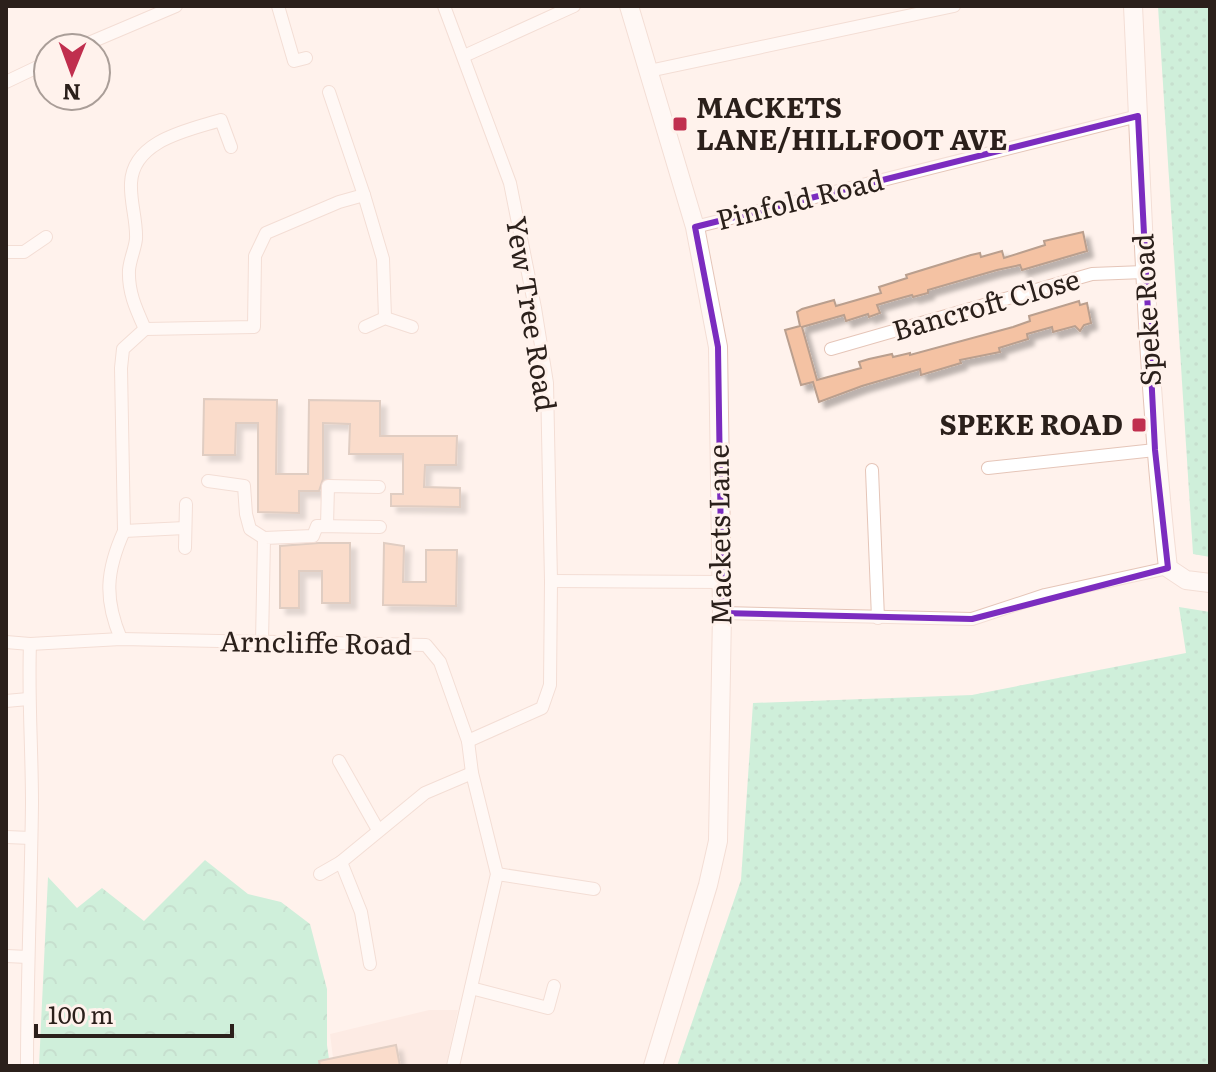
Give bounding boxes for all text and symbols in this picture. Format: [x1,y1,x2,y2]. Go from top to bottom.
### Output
north arrow [32,32,112,112]
text: N [62,77,81,110]
place label: MACKETS LANE/HILLFOOT AVE [696,85,1007,159]
marker: MACKETS LANE/HILLFOOT AVE [671,115,689,133]
street label: Pinfold Road [711,157,888,239]
street label: Yew Tree Road [497,213,569,414]
street label: Speke Road [1120,233,1170,388]
street label: Bancroft Close [887,256,1084,350]
place label: SPEKE ROAD [939,402,1123,444]
marker: SPEKE ROAD [1130,416,1148,434]
street label: Mackets Lane [695,444,741,626]
street label: Arncliffe Road [220,618,412,664]
scale bar [36,988,232,1038]
text: 100 m [48,996,114,1031]

